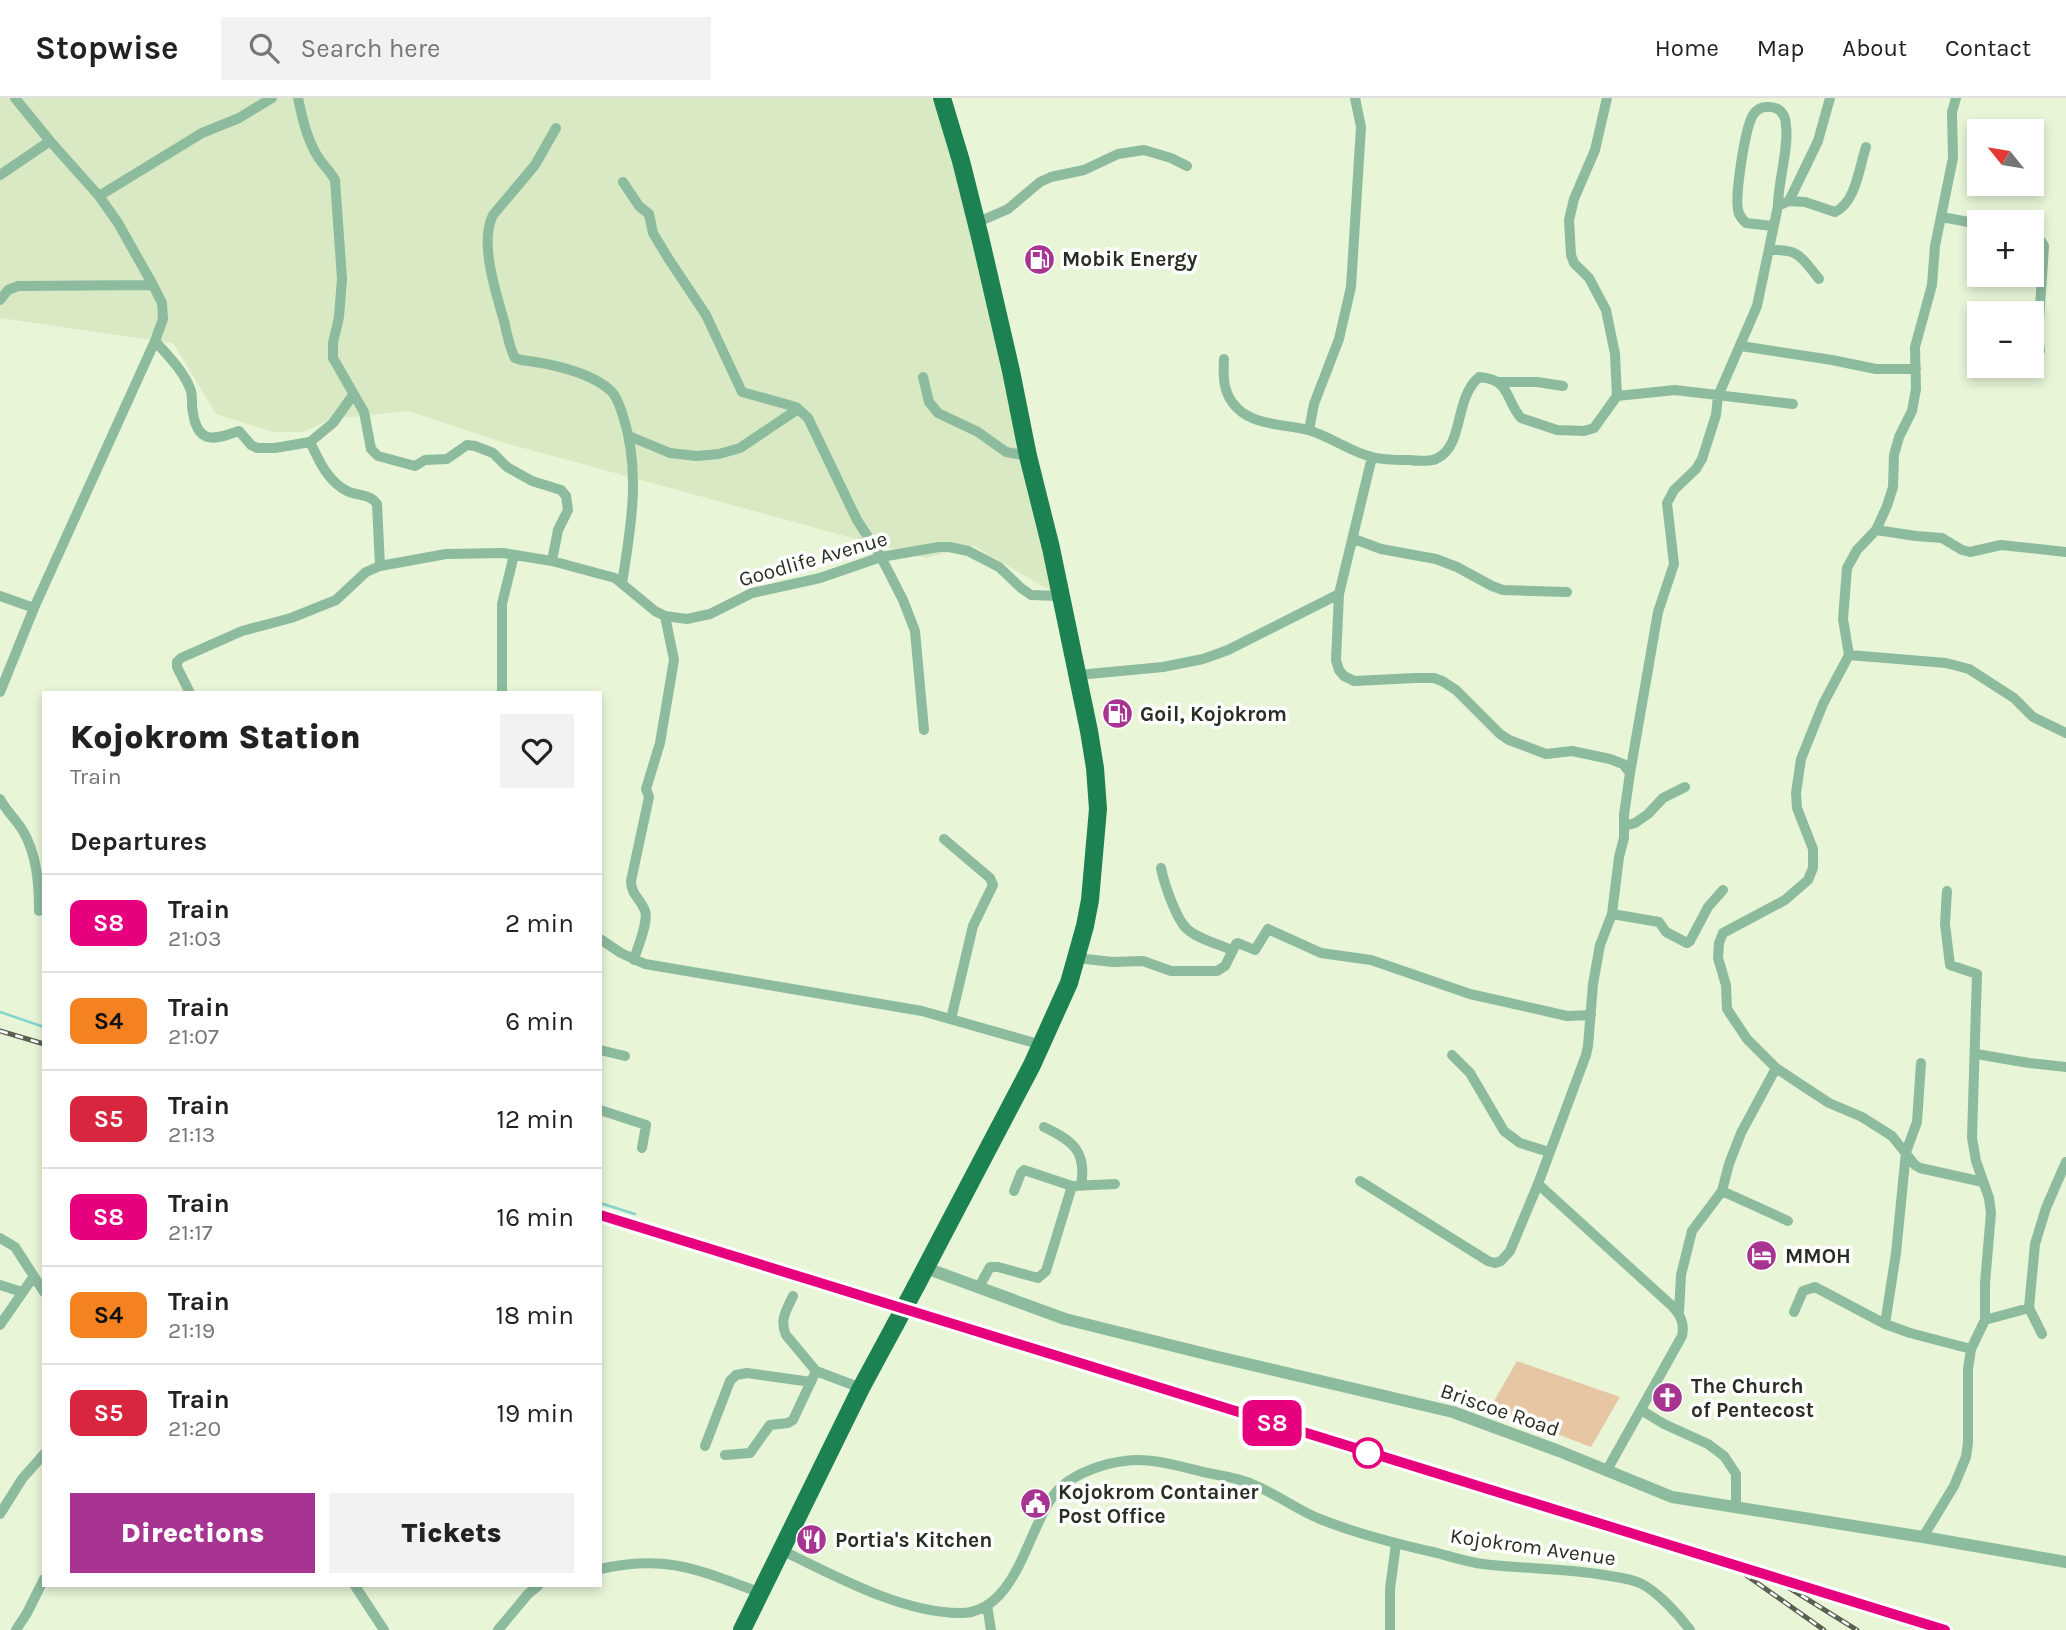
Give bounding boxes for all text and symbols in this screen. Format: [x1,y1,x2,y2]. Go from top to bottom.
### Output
search box [221,17,711,80]
text: Stopwise [35,29,179,67]
icon: search [245,29,283,67]
text: Search here [301,33,440,64]
text: Home [1655,34,1719,62]
text: Map [1757,34,1804,62]
text: About [1842,34,1907,62]
text: Contact [1945,34,2031,62]
north arrow [1967,119,2044,196]
map controls [1967,119,2044,378]
button: + [1967,210,2044,287]
fuel station icon: Mobik Energy [1022,242,1056,276]
place label: Mobik Energy [1062,247,1198,271]
button: − [1967,301,2044,378]
street label: Goodlife Avenue [736,526,890,592]
fuel station icon: Goil, Kojokrom [1100,697,1134,731]
place label: Goil, Kojokrom [1140,702,1287,726]
button: heart [500,714,574,788]
text: Kojokrom Station [70,718,361,756]
text: Train [70,763,122,790]
text: Departures [70,826,207,857]
text: Train [168,894,230,925]
text: 2 min [505,908,574,939]
text: S8 [93,909,124,937]
text: 21:03 [168,925,221,952]
text: Train [168,992,230,1023]
text: 6 min [505,1006,574,1037]
text: S4 [94,1007,123,1035]
text: 21:07 [168,1023,219,1050]
text: Train [168,1090,230,1121]
text: 12 min [496,1104,574,1135]
text: S5 [94,1105,123,1133]
text: 21:13 [168,1121,215,1148]
text: Train [168,1188,230,1219]
text: 16 min [497,1202,574,1233]
text: S8 [93,1203,124,1231]
text: 21:17 [168,1219,213,1246]
hotel icon: MMOH [1745,1239,1779,1273]
place label: MMOH [1785,1244,1851,1268]
text: Train [168,1286,230,1317]
text: 18 min [495,1300,574,1331]
text: S4 [94,1301,123,1329]
text: 21:19 [168,1317,215,1344]
place label: The Church of Pentecost [1691,1374,1814,1422]
street label: Briscoe Road [1437,1378,1563,1442]
church icon: The Church of Pentecost [1651,1381,1685,1415]
text: Train [168,1384,230,1415]
text: 19 min [496,1398,574,1429]
text: S5 [94,1399,123,1427]
line badge: S8 [1240,1400,1304,1446]
text: S8 [1257,1409,1287,1437]
text: 21:20 [168,1415,221,1442]
unlabelled marker [1353,1438,1383,1468]
place label: Kojokrom Container Post Office [1058,1480,1259,1528]
public building icon: Kojokrom Container Post Office [1018,1487,1052,1521]
button: Directions [70,1493,315,1573]
button: Tickets [329,1493,574,1573]
restaurant icon: Portia's Kitchen [795,1523,829,1557]
street label: Kojokrom Avenue [1449,1523,1617,1571]
place label: Portia's Kitchen [835,1528,992,1552]

